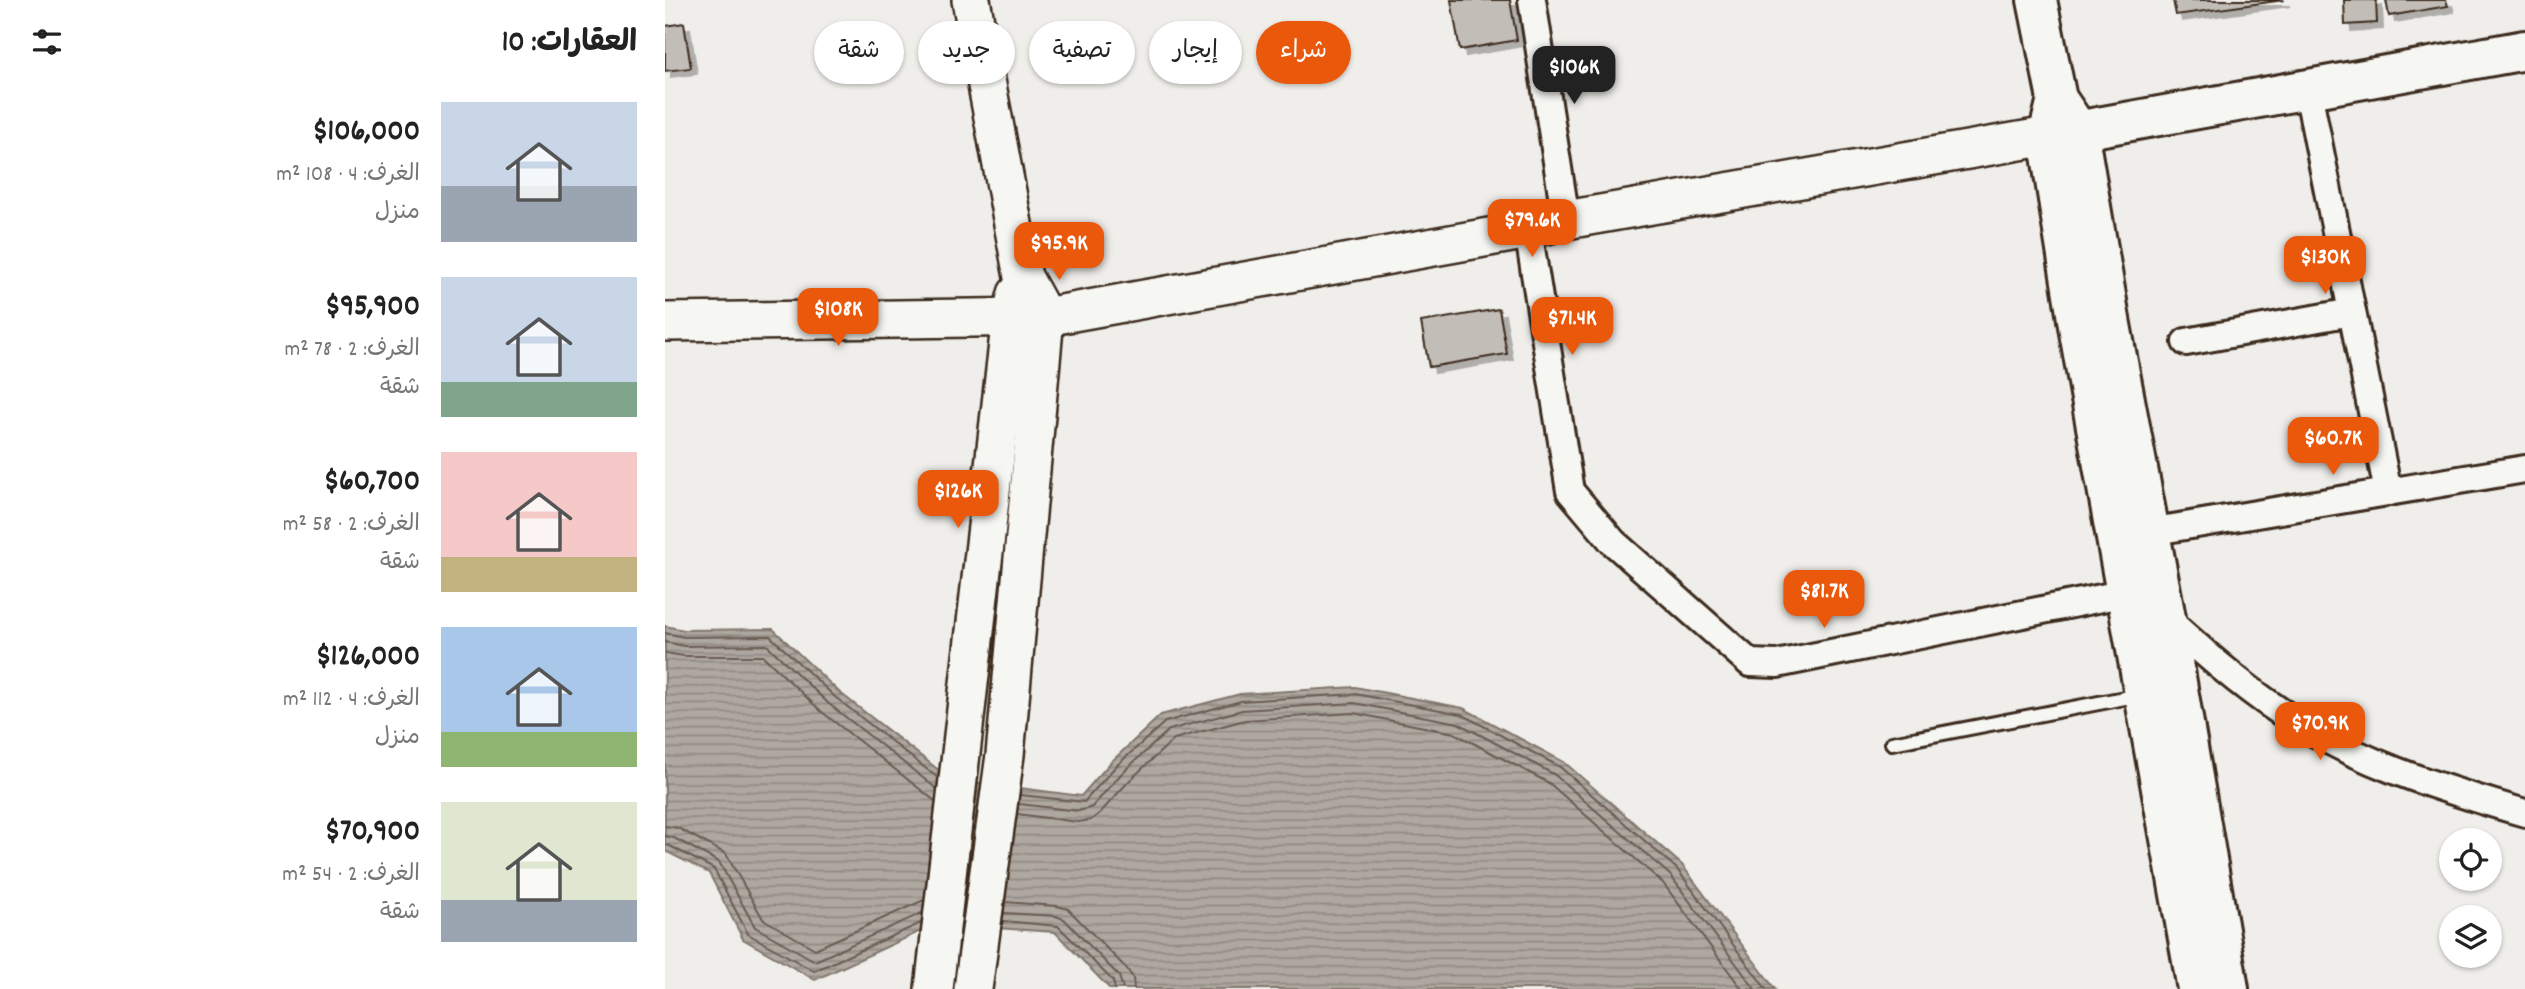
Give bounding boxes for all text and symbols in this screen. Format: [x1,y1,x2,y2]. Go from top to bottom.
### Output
chip: شقة [814,21,904,84]
chip: جديد [918,21,1015,84]
chip: تصفية [1029,21,1135,84]
chip: إيجار [1149,21,1242,84]
chip: شراء [1256,21,1351,84]
icon: filters [28,23,66,61]
text: العقارات: 10 [502,23,637,66]
pin: $106K [1525,46,1623,106]
text: $106K [1548,52,1600,85]
text: $106,000 [312,112,420,155]
icon: home [497,130,581,214]
text: الغرف: 4 · 108 m² [276,159,420,192]
text: منزل [375,197,420,230]
pin: $79.6K [1475,200,1589,259]
text: $79.6K [1504,205,1560,238]
pin: $95.9K [1002,222,1116,282]
text: $95.9K [1030,228,1088,261]
pin: $130K [2276,236,2374,296]
text: $130K [2300,242,2350,275]
text: $95,900 [325,287,420,330]
pin: $108K [789,288,887,348]
text: $108K [813,294,863,327]
pin: $71.4K [1515,298,1629,357]
text: $71.4K [1547,303,1597,336]
icon: home [497,305,581,389]
text: الغرف: 2 · 78 m² [284,334,420,367]
text: شقة [380,372,420,405]
pin: $60.7K [2276,418,2390,477]
text: $60.7K [2304,423,2362,456]
text: $60,700 [324,462,420,505]
pin: $126K [909,470,1007,530]
text: $126K [934,476,982,509]
icon: home [497,480,581,564]
text: الغرف: 2 · 58 m² [283,509,420,542]
text: شقة [380,547,420,580]
pin: $81.7K [1767,570,1881,630]
text: $81.7K [1799,576,1849,609]
text: $126,000 [316,637,420,680]
icon: home [497,655,581,739]
text: الغرف: 4 · 112 m² [283,684,420,717]
pin: $70.9K [2263,702,2377,762]
text: $70.9K [2291,708,2349,741]
text: منزل [375,722,420,755]
text: $70,900 [325,812,420,855]
map controls [2439,828,2502,968]
button: locate [2439,828,2502,891]
icon: home [497,830,581,914]
text: الغرف: 2 · 54 m² [282,859,420,892]
text: شقة [380,897,420,930]
button: layers [2439,905,2502,968]

